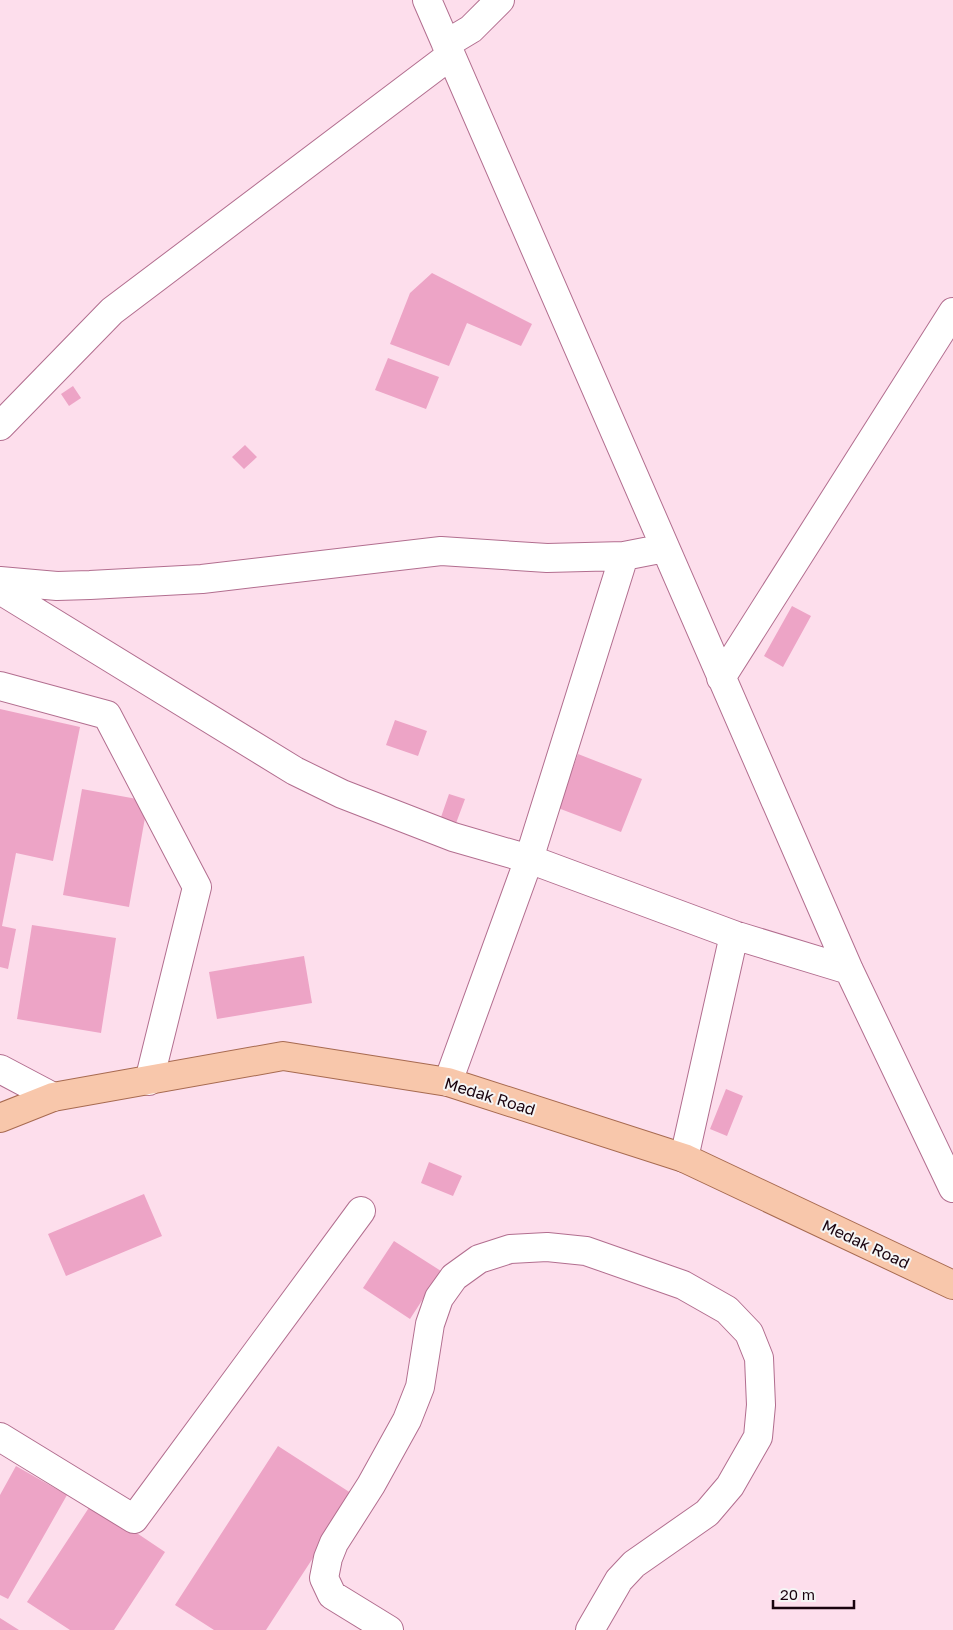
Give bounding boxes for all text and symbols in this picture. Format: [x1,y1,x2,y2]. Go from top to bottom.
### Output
street label: Medak Road [442,1073,538,1119]
street label: Medak Road [819,1215,913,1273]
scale bar [773,1578,854,1610]
text: 20 m [780,1585,815,1603]

